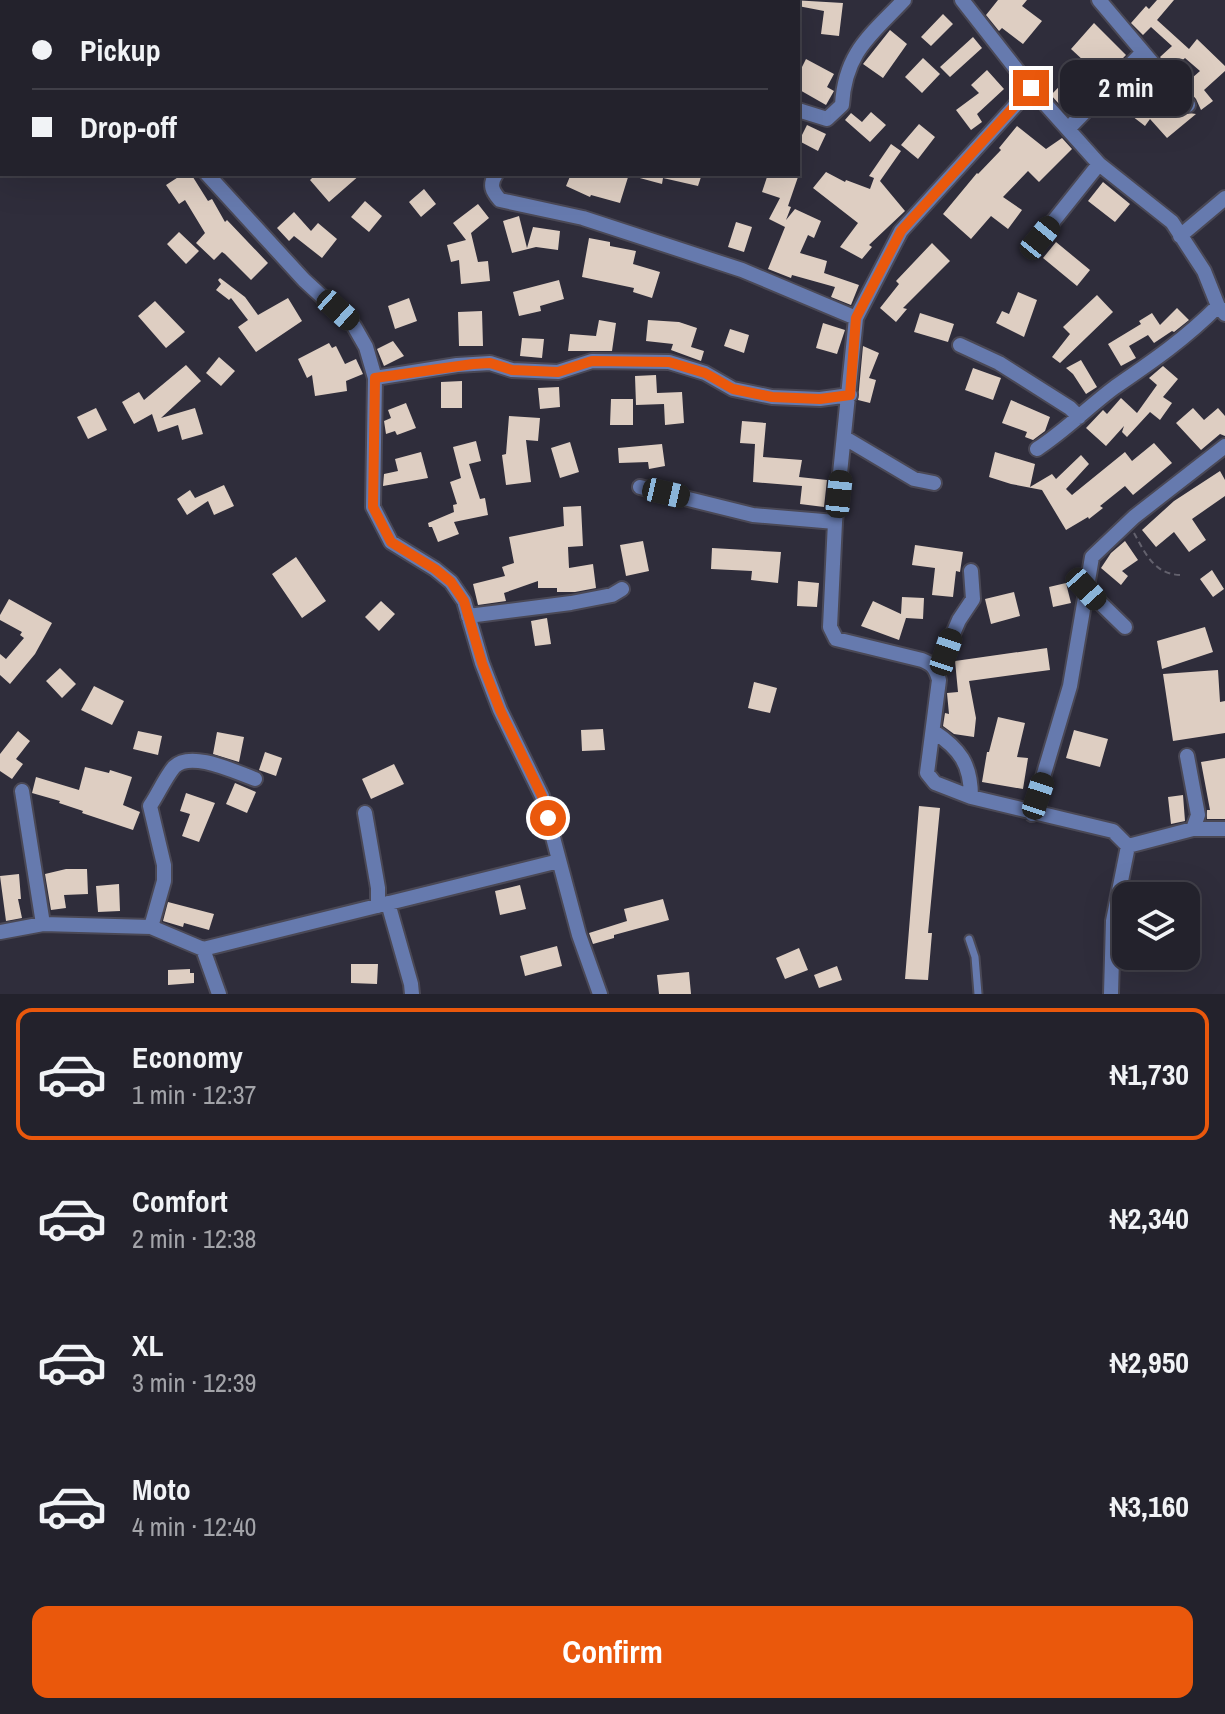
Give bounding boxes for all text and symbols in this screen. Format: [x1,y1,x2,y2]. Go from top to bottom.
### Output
text: Pickup [80,30,161,70]
callout: 2 min [1059,60,1191,116]
route end [1013,70,1049,106]
text: 2 min [1098,70,1154,105]
text: Drop-off [80,107,177,147]
car [1016,212,1064,264]
car [312,285,364,335]
car [825,469,853,519]
car [640,476,692,510]
car [1061,563,1111,615]
car [927,625,965,679]
car [1019,769,1057,823]
route start [530,800,566,836]
map controls [1112,882,1200,970]
button: layers [1112,882,1200,970]
text: Economy [132,1037,243,1077]
icon: car [36,1038,108,1110]
text: ₦1,730 [1110,1054,1189,1094]
text: 1 min · 12:37 [132,1077,256,1112]
text: Comfort [132,1181,228,1221]
icon: car [36,1182,108,1254]
text: ₦2,340 [1110,1198,1189,1238]
text: 2 min · 12:38 [132,1221,256,1256]
text: XL [132,1325,163,1365]
icon: car [36,1326,108,1398]
text: ₦2,950 [1110,1342,1189,1382]
text: 3 min · 12:39 [132,1365,256,1400]
text: Moto [132,1469,191,1509]
icon: car [36,1470,108,1542]
text: ₦3,160 [1110,1486,1189,1526]
text: 4 min · 12:40 [132,1509,256,1544]
button: Confirm [32,1606,1193,1698]

